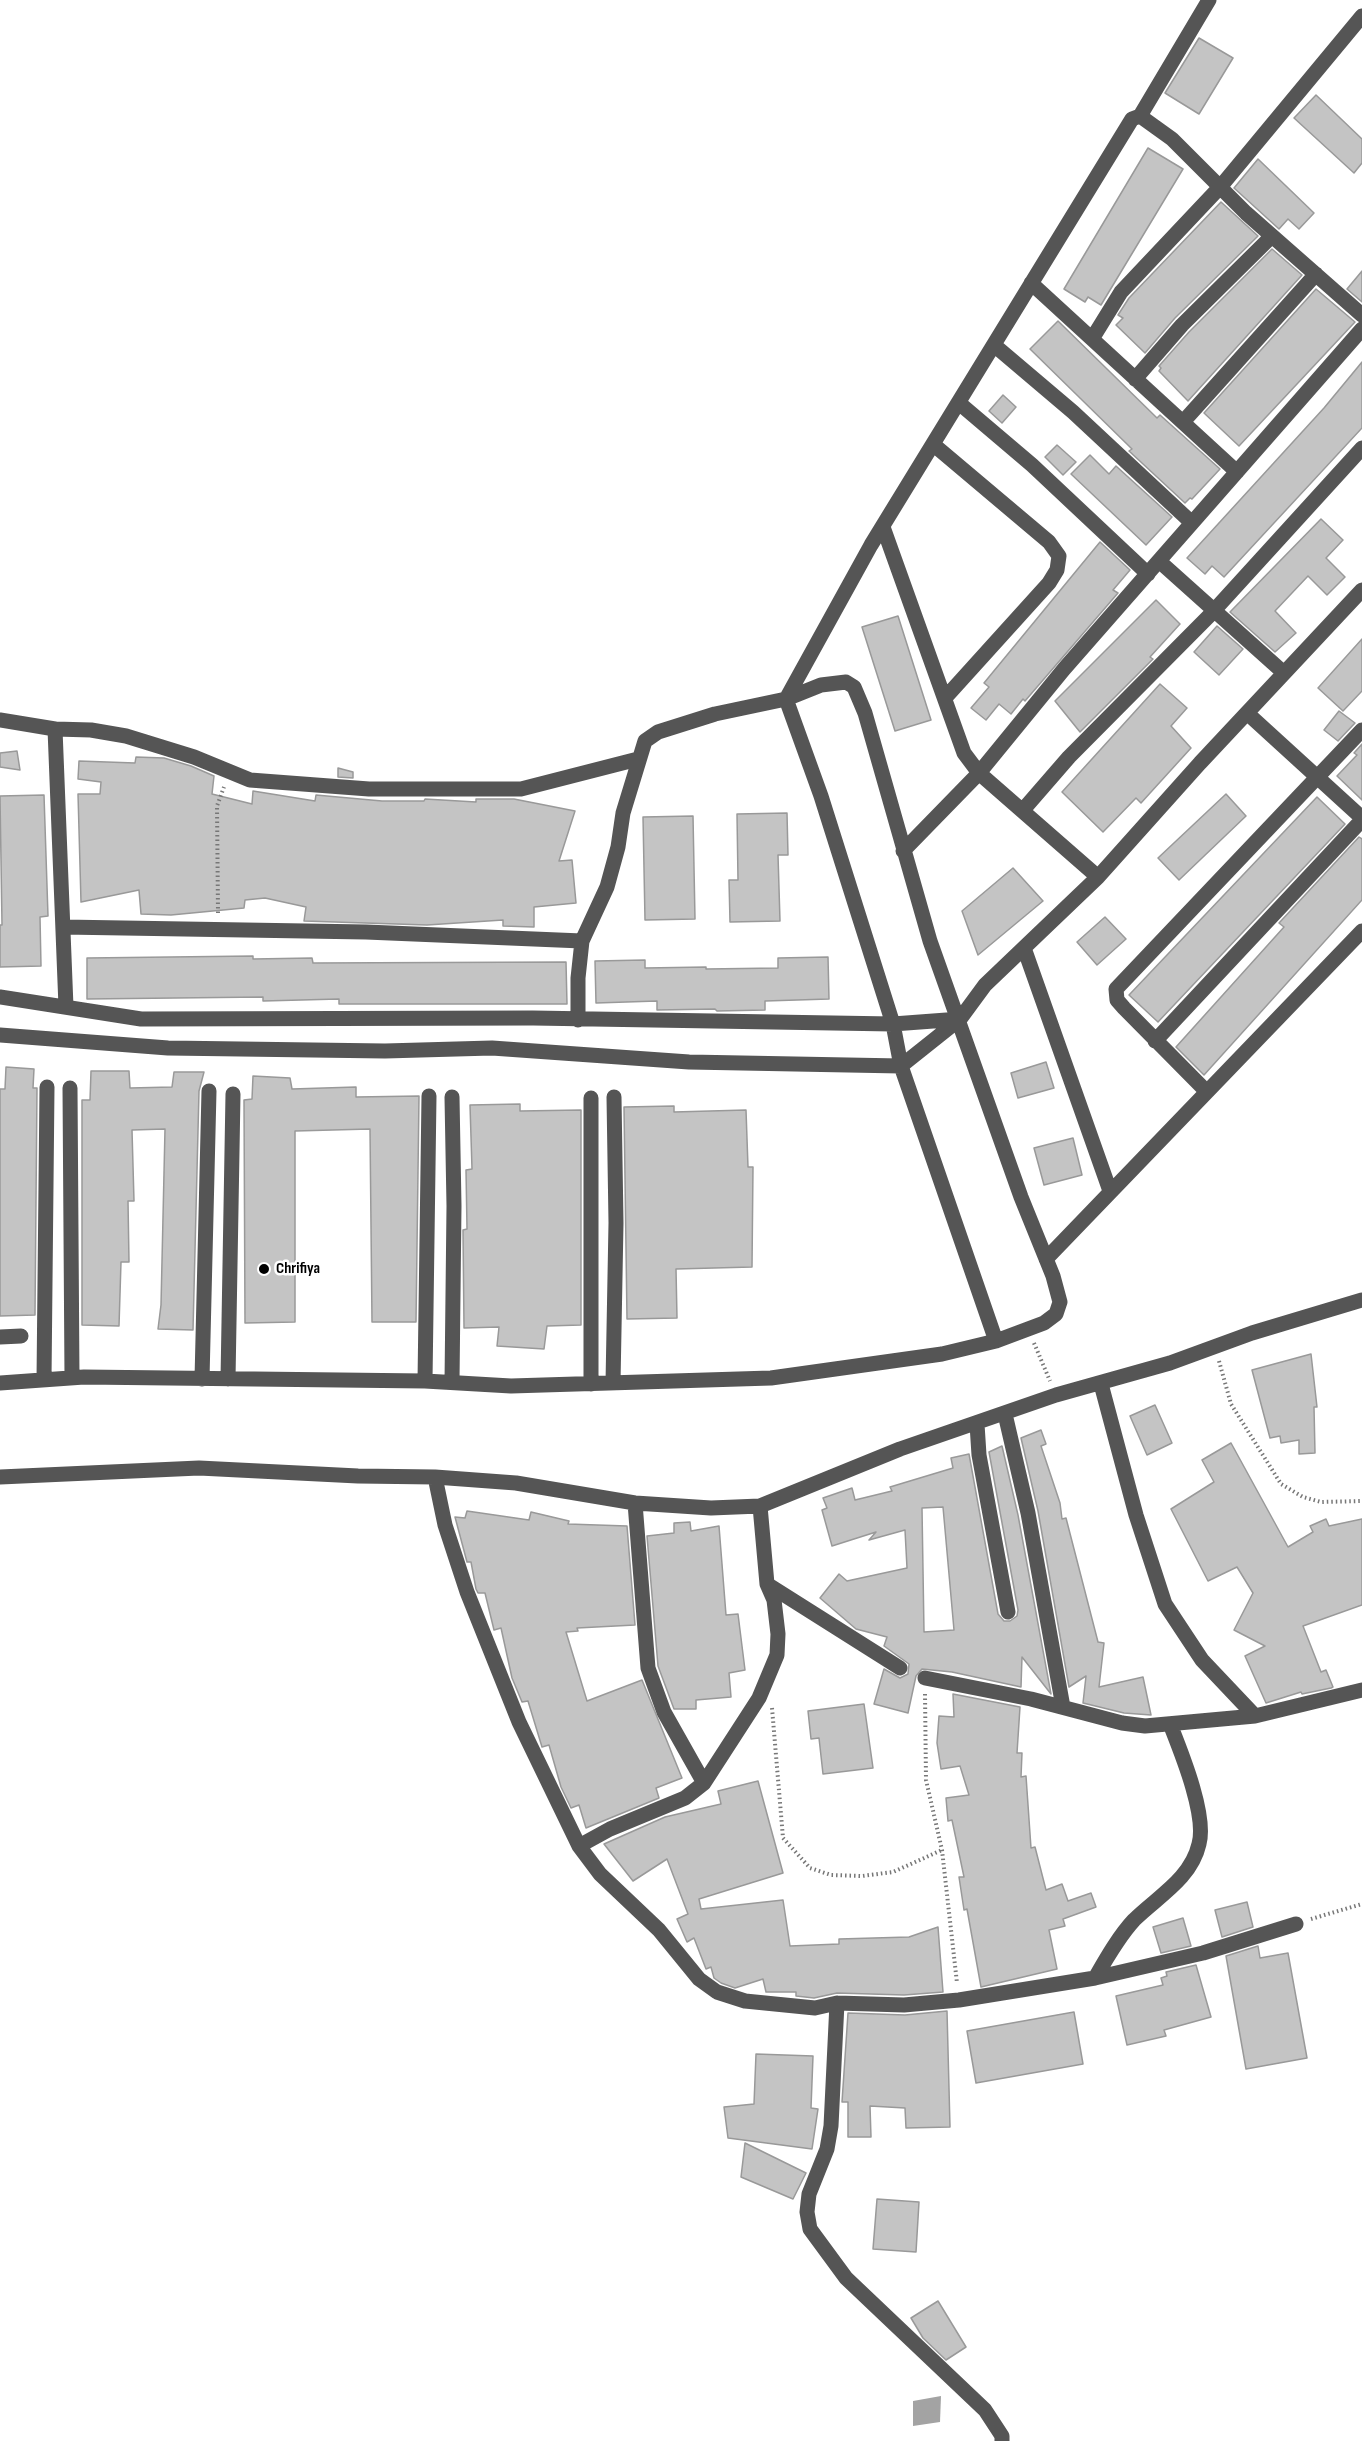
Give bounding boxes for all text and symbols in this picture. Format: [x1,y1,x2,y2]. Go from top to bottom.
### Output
place label: Chrifiya [276,1259,320,1279]
marker: Chrifiya [257,1262,271,1276]

